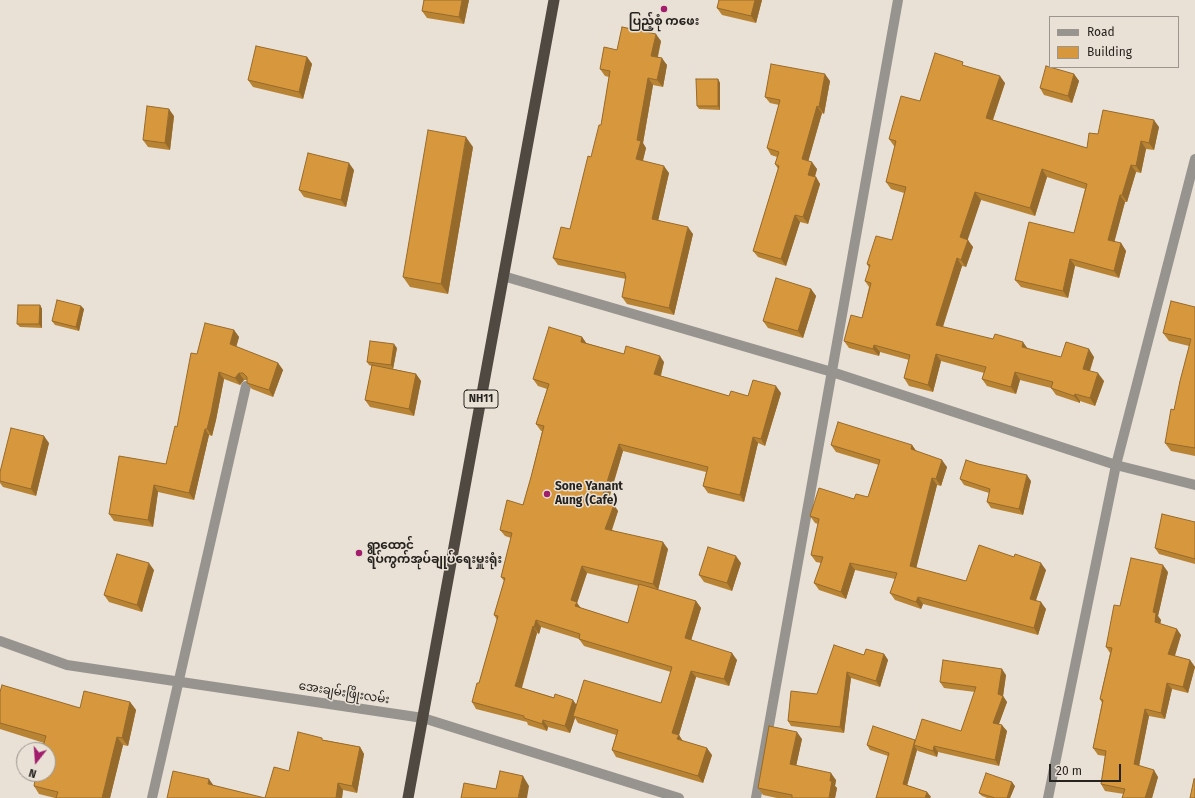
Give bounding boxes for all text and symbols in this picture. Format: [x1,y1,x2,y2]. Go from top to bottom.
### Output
marker: ပြည့်စုံ ကဖေး [659,4,669,14]
place label: ပြည့်စုံ ကဖေး [629,15,699,29]
legend [1049,16,1179,68]
text: Road [1087,25,1115,39]
text: Building [1087,45,1132,59]
road number: NH11 [464,390,498,408]
place label: Sone Yanant Aung (Cafe) [555,480,623,508]
marker: Sone Yanant Aung (Cafe) [542,489,552,499]
place label: ရွာထောင် ရပ်ကွက်အုပ်ချုပ်ရေးမှူးရုံး [367,539,502,567]
marker: ရွာထောင် ရပ်ကွက်အုပ်ချုပ်ရေးမှူးရုံး [354,548,364,558]
street label: အေးချမ်းဖြိုးလမ်း [298,679,390,707]
north arrow [16,742,56,782]
scale bar [1051,756,1123,782]
text: 20 m [1056,764,1082,778]
text: N [27,766,38,780]

